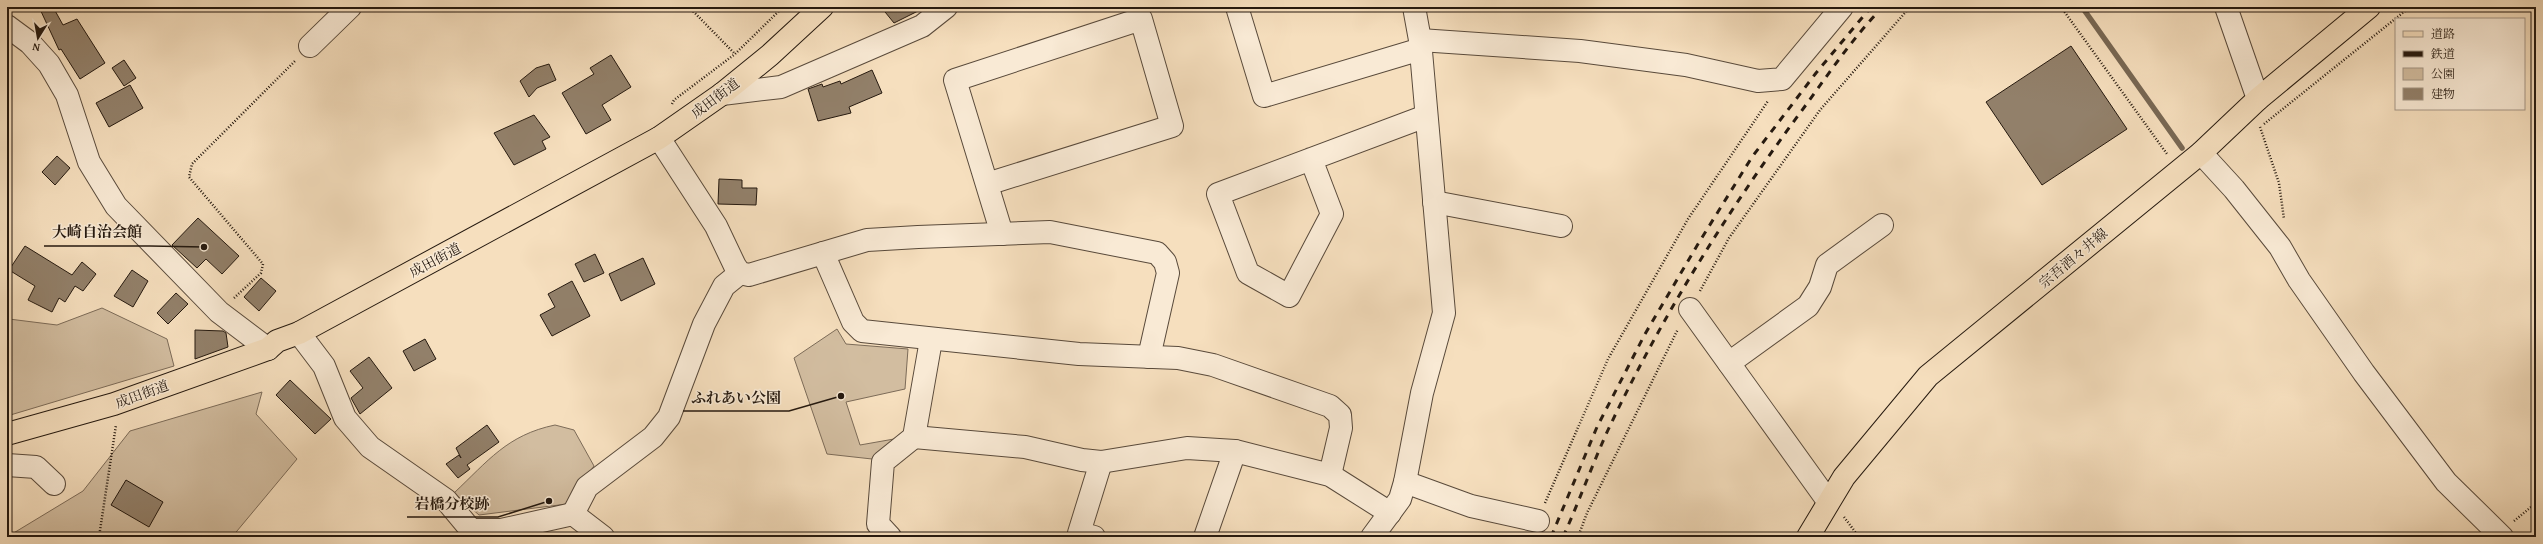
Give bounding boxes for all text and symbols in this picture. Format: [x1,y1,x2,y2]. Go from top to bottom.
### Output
north arrow [18,18,58,58]
legend [2395,18,2525,110]
text: 道路 [2431,25,2455,42]
text: N [30,39,41,56]
text: 鉄道 [2430,45,2455,62]
text: 公園 [2431,65,2455,82]
street label: 成田街道 [687,73,743,123]
text: 建物 [2431,85,2455,102]
callout: 大崎自治会館 [44,219,150,246]
text: 大崎自治会館 [52,221,142,242]
street label: 宗吾酒々井線 [2034,223,2112,293]
street label: 成田街道 [406,238,464,282]
street label: 成田街道 [112,375,172,413]
callout: ふれあい公園 [683,384,789,411]
text: ふれあい公園 [691,387,781,408]
callout: 岩橋分校跡 [407,490,498,517]
text: 岩橋分校跡 [414,493,490,514]

